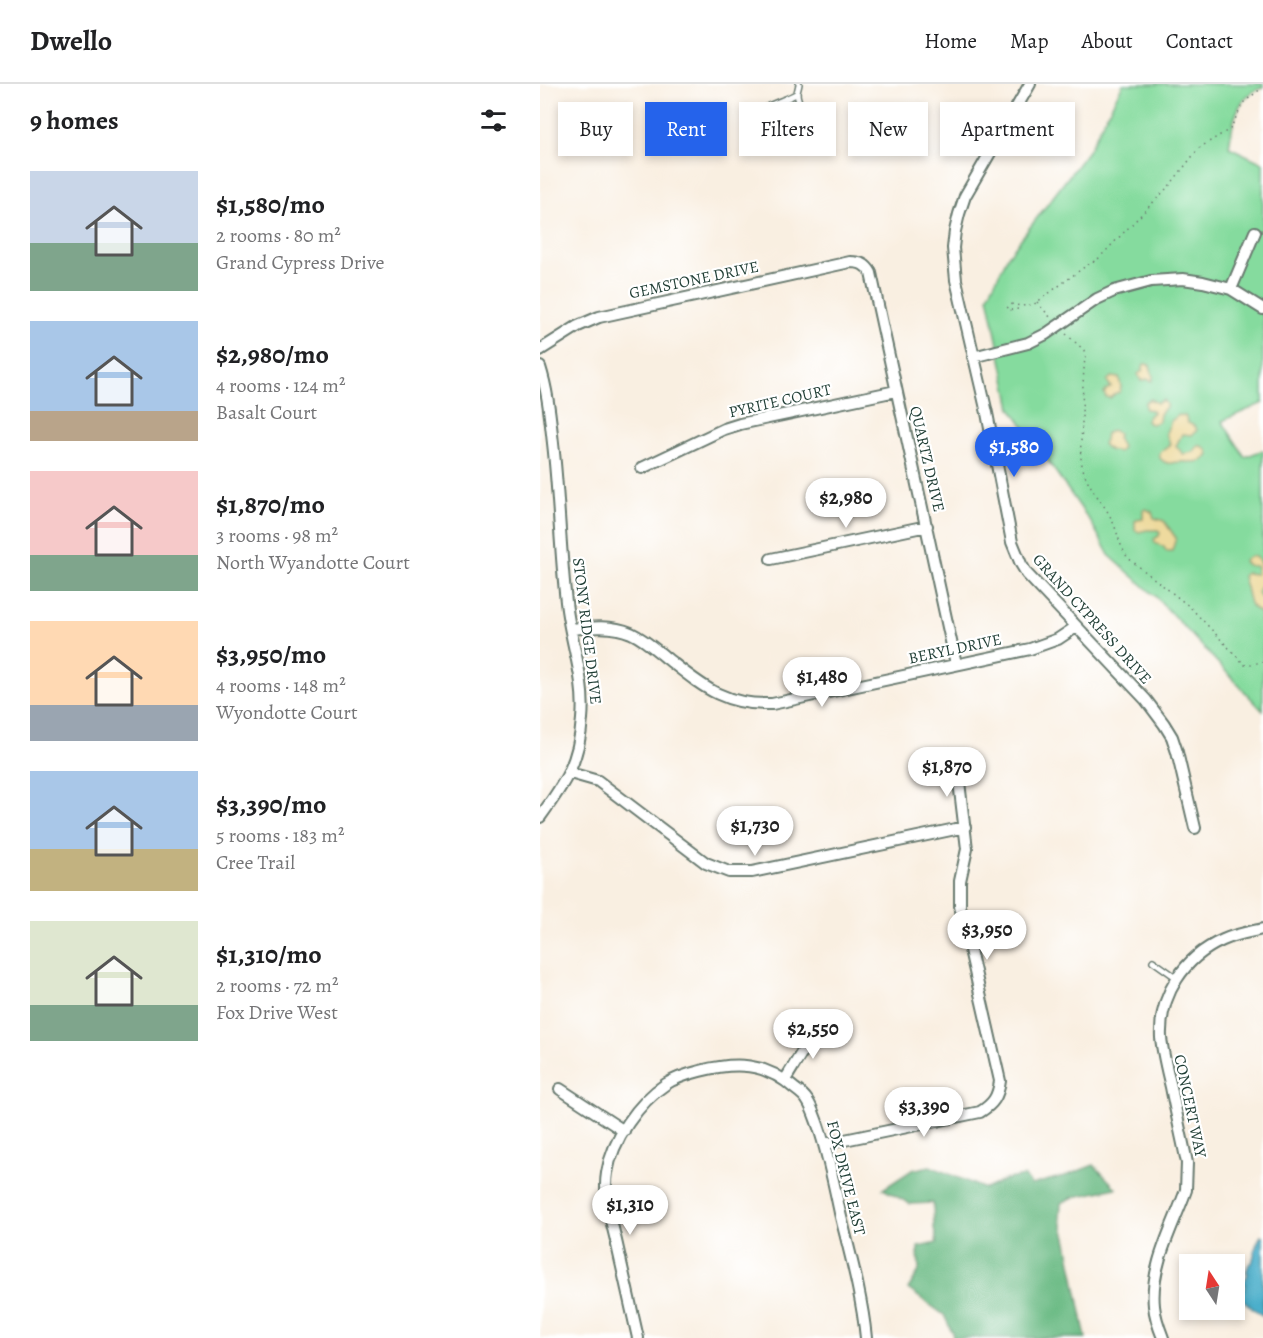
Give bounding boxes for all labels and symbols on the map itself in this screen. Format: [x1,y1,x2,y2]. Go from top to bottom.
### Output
street label: GEMSTONE DRIVE [627,256,761,304]
street label: PYRITE COURT [727,378,834,423]
street label: QUARTZ DRIVE [904,404,950,514]
pin: $1,580 [965,427,1063,478]
pin: $2,980 [797,478,895,529]
street label: GRAND CYPRESS DRIVE [1027,549,1157,689]
street label: STONY RIDGE DRIVE [567,556,607,706]
street label: BERYL DRIVE [906,628,1004,670]
pin: $1,480 [773,657,871,708]
pin: $1,870 [898,747,996,798]
pin: $1,730 [706,806,804,857]
pin: $3,950 [938,910,1036,961]
pin: $2,550 [764,1009,862,1060]
street label: CONCERT WAY [1168,1052,1212,1160]
pin: $3,390 [875,1087,973,1138]
street label: FOX DRIVE EAST [821,1118,871,1238]
pin: $1,310 [581,1185,679,1236]
north arrow [1179,1254,1245,1320]

